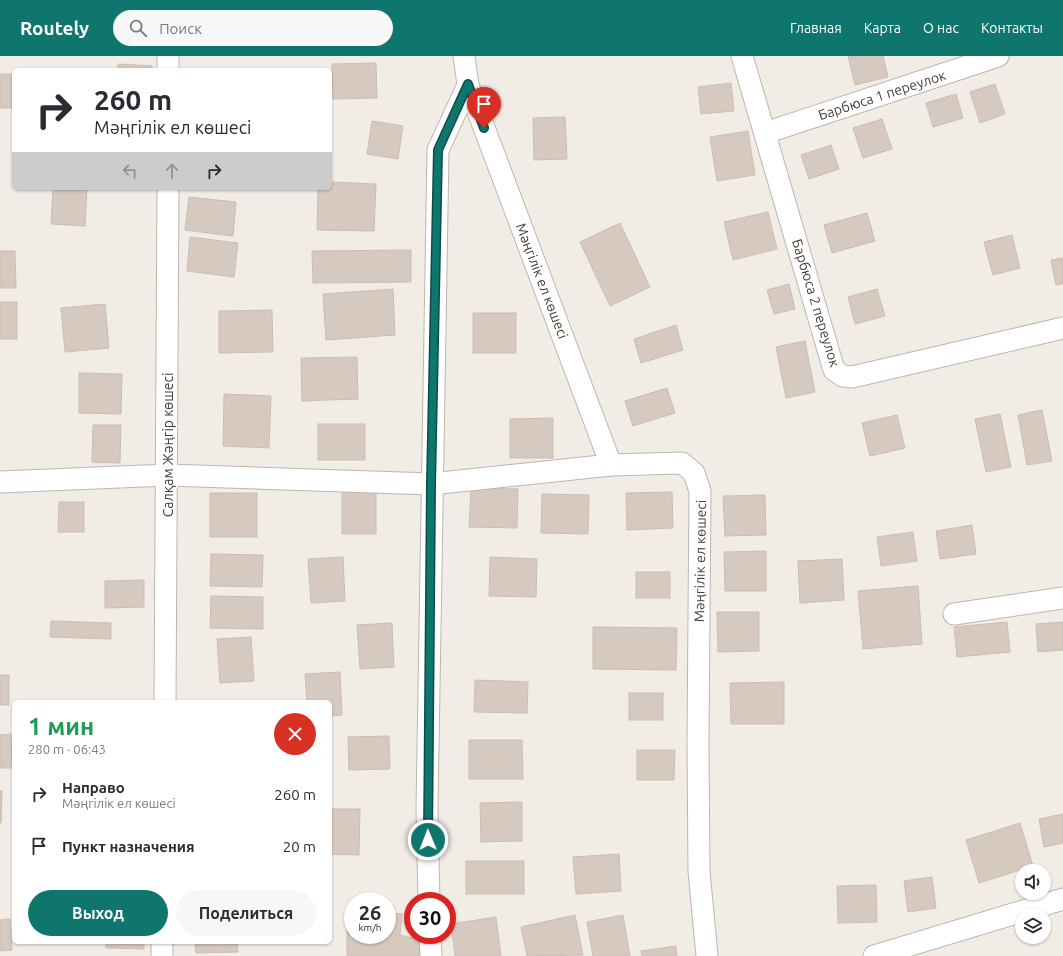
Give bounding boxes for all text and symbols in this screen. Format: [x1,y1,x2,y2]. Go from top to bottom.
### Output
search box [113,10,393,46]
text: Routely [20,17,89,39]
icon: search [127,17,149,39]
text: Поиск [159,20,202,37]
text: Главная [790,20,842,36]
text: Карта [864,20,901,36]
text: О нас [923,20,959,36]
text: Контакты [981,20,1043,36]
street label: Барбюса 1 переулок [816,67,948,123]
icon: right [28,84,80,136]
text: 260 m [94,84,172,115]
pin [467,87,501,128]
icon: arrive [473,93,495,115]
text: Мәңгілік ел көшесі [94,117,251,137]
icon: left [119,160,141,182]
icon: ahead [161,160,183,182]
icon: right [203,160,225,182]
street label: Мәңгілік ел көшесі [513,221,571,341]
street label: Барбюса 2 переулок [789,237,843,369]
street label: Салқам Жәңгір көшесі [160,373,176,517]
street label: Мәңгілік ел көшесі [691,500,709,622]
text: 1 мин [28,713,94,740]
button: close [274,713,316,755]
text: 280 m · 06:43 [28,742,106,756]
text: Направо [62,779,125,796]
icon: right [28,783,50,805]
text: 260 m [274,786,316,803]
text: Мәңгілік ел көшесі [62,796,176,810]
position arrow [407,819,449,861]
icon: arrive [28,835,50,857]
text: Пункт назначения [62,838,195,855]
text: 20 m [283,838,316,855]
map controls [1015,864,1051,944]
button: sound [1015,864,1051,900]
button: Выход [28,890,168,936]
button: Поделиться [176,890,316,936]
speed limit sign: 30 [404,892,456,944]
text: 26 [359,901,381,924]
button: layers [1015,908,1051,944]
text: km/h [358,922,382,933]

